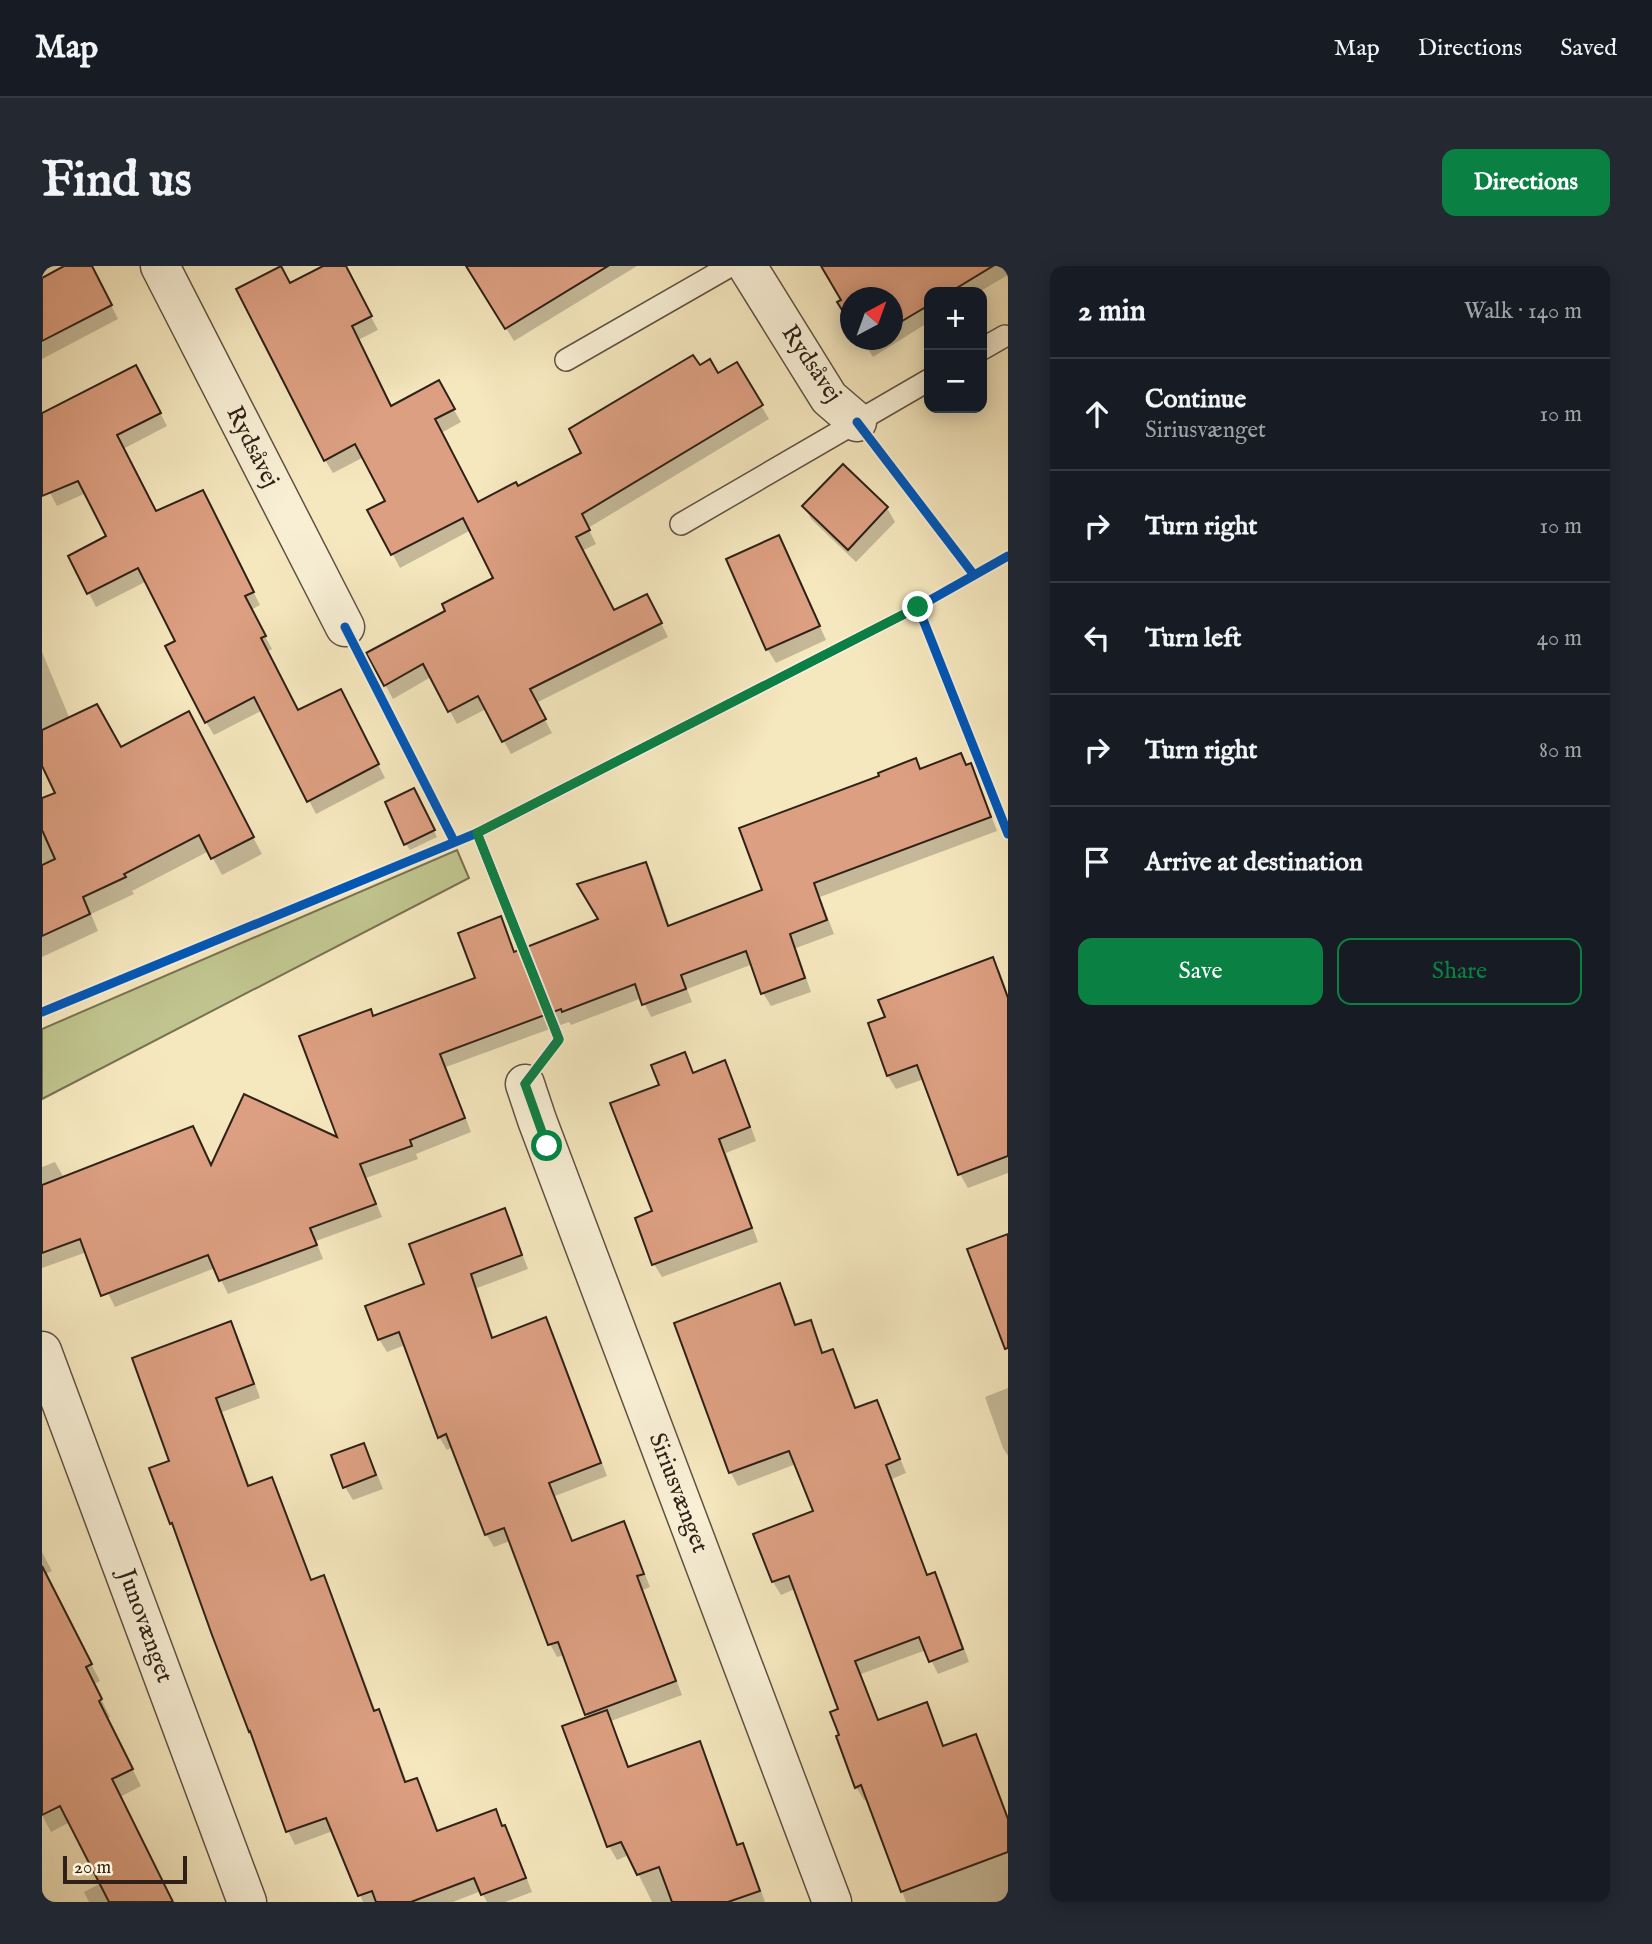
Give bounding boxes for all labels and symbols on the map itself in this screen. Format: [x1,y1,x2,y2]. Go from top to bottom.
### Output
north arrow [840,287,903,350]
street label: Rydsåvej [774,319,848,409]
street label: Rydsåvej [218,401,286,493]
route end [902,591,933,622]
route start [531,1130,562,1161]
street label: Siriusvænget [641,1429,715,1557]
street label: Junovænget [109,1562,180,1687]
scale bar [63,1853,187,1885]

